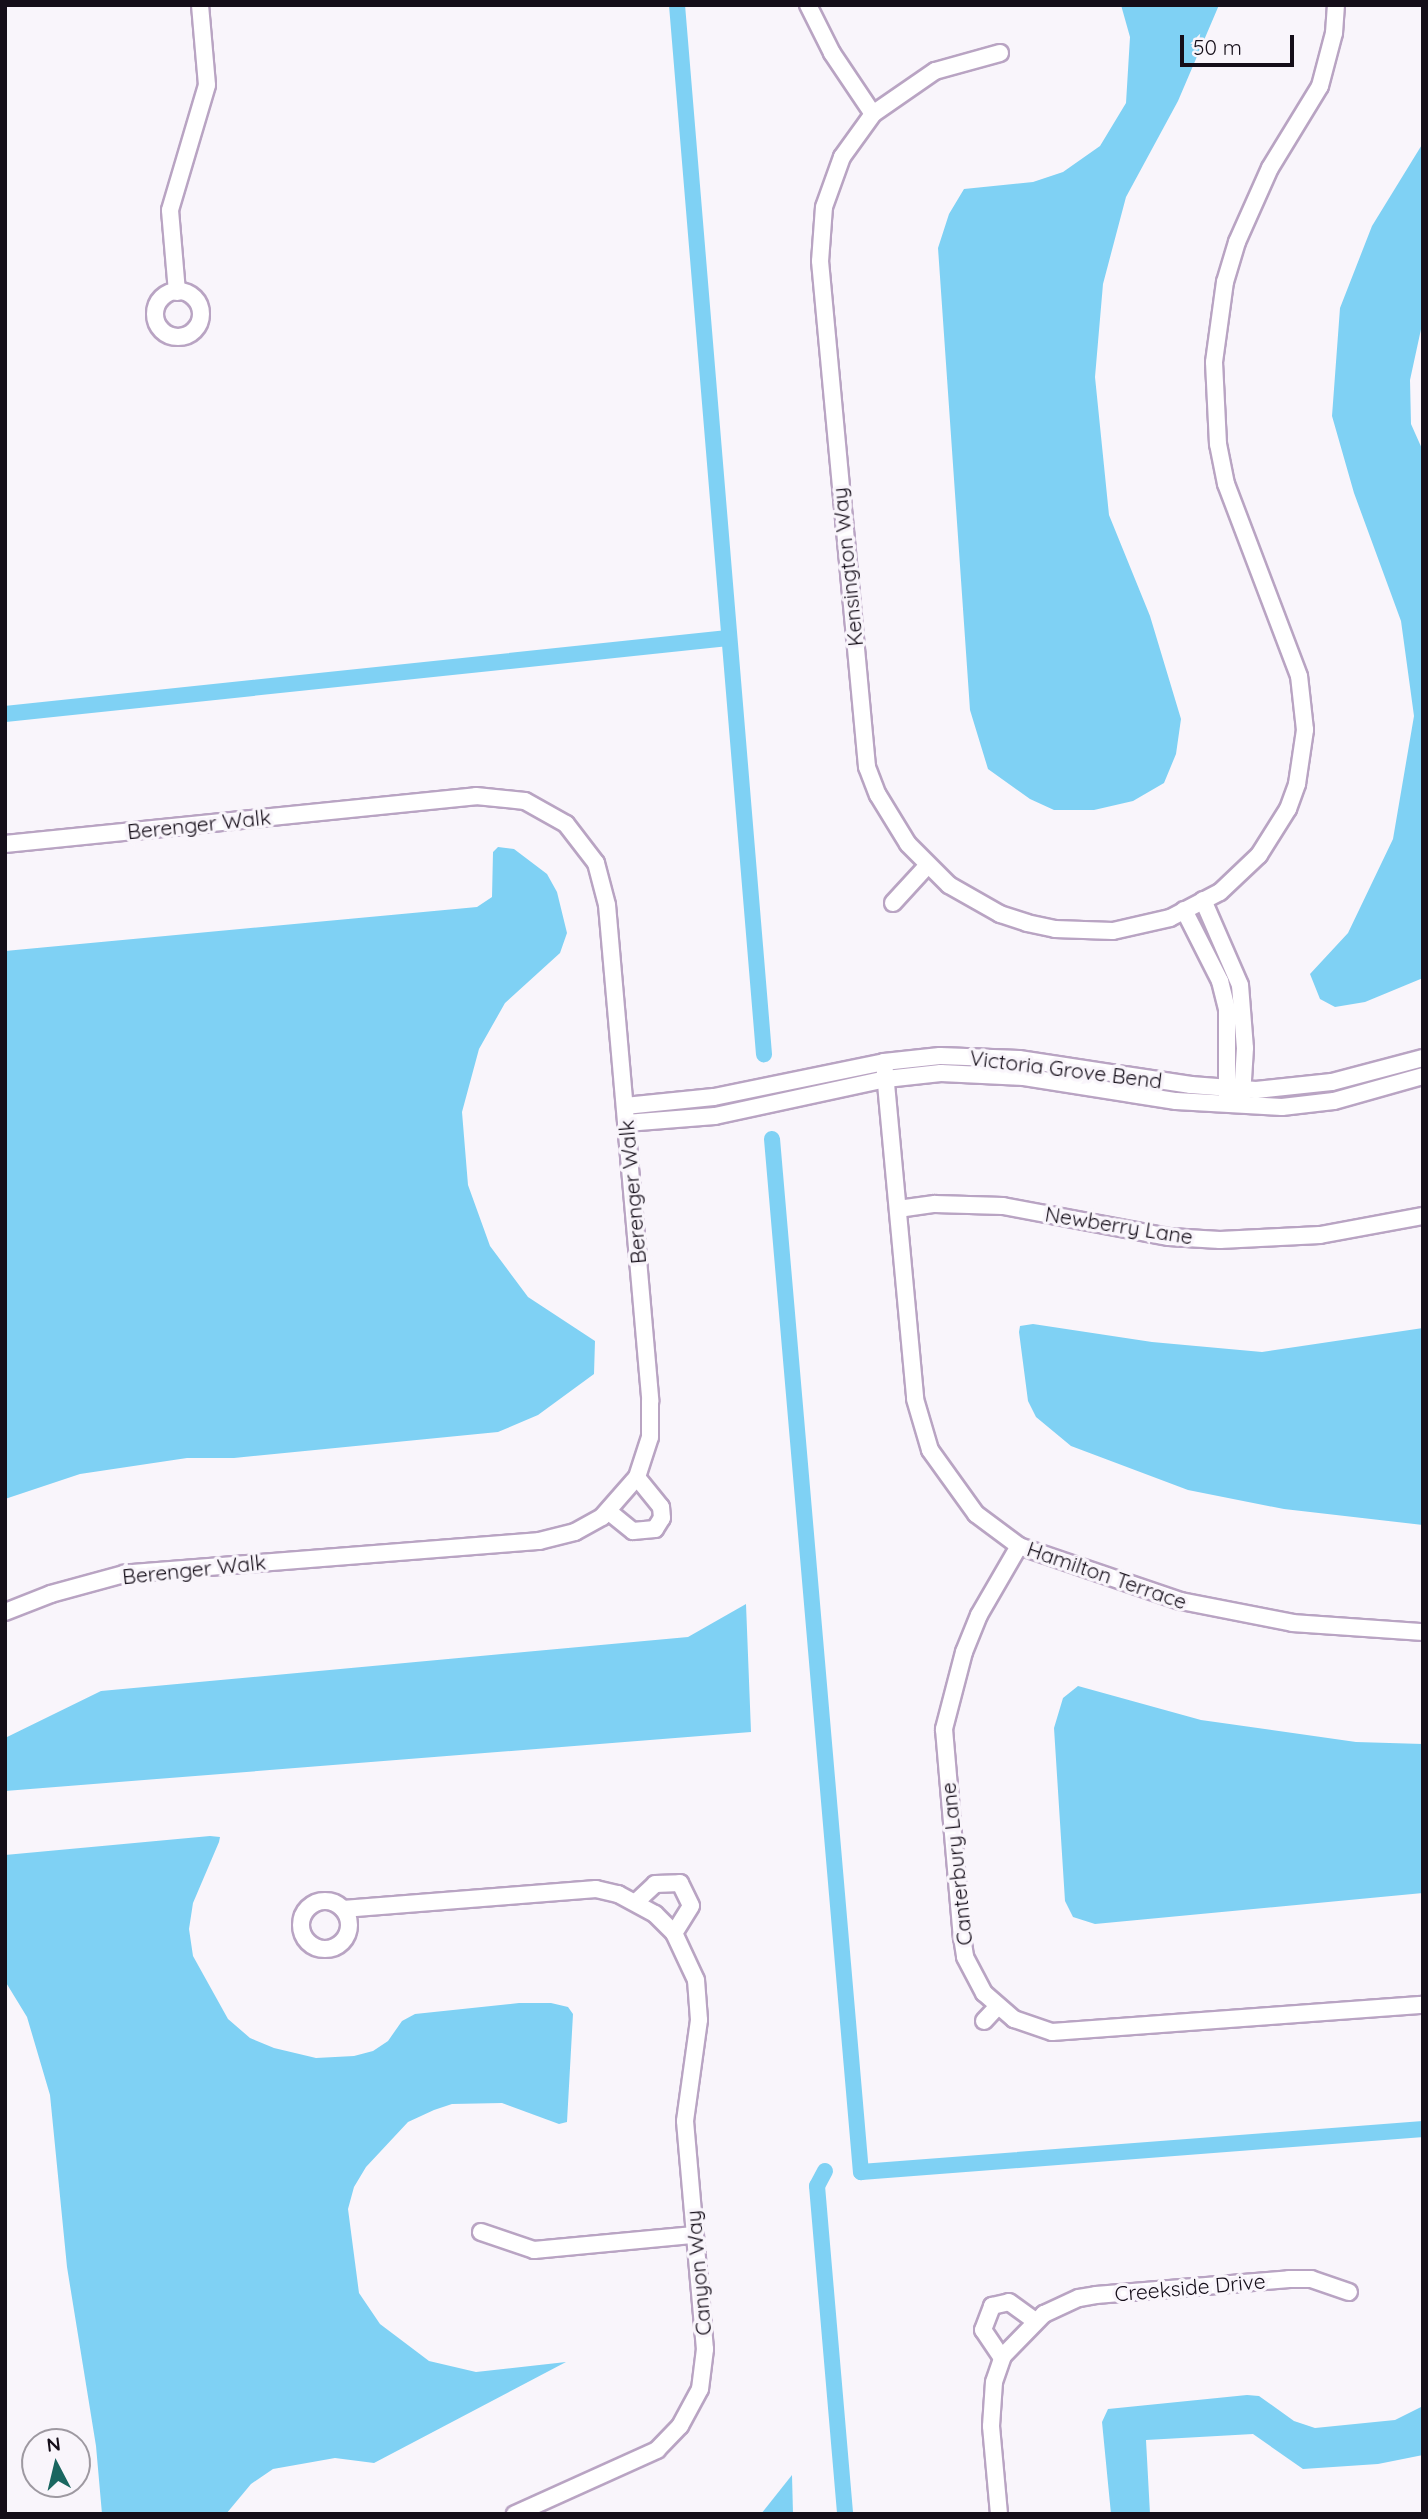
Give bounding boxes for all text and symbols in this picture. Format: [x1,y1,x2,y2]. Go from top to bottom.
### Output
scale bar [1183,21,1297,65]
text: 50 m [1193,34,1242,60]
street label: Kensington Way [826,486,868,648]
street label: Berenger Walk [126,804,272,844]
street label: Victoria Grove Bend [968,1045,1164,1093]
street label: Berenger Walk [613,1119,651,1265]
street label: Newberry Lane [1043,1201,1195,1249]
street label: Hamilton Terrace [1024,1536,1190,1614]
street label: Berenger Walk [121,1549,267,1589]
street label: Canterbury Lane [935,1781,977,1947]
street label: Canyon Way [680,2209,716,2337]
street label: Creekside Drive [1113,2268,1267,2306]
north arrow [21,2428,91,2498]
text: N [45,2431,62,2457]

